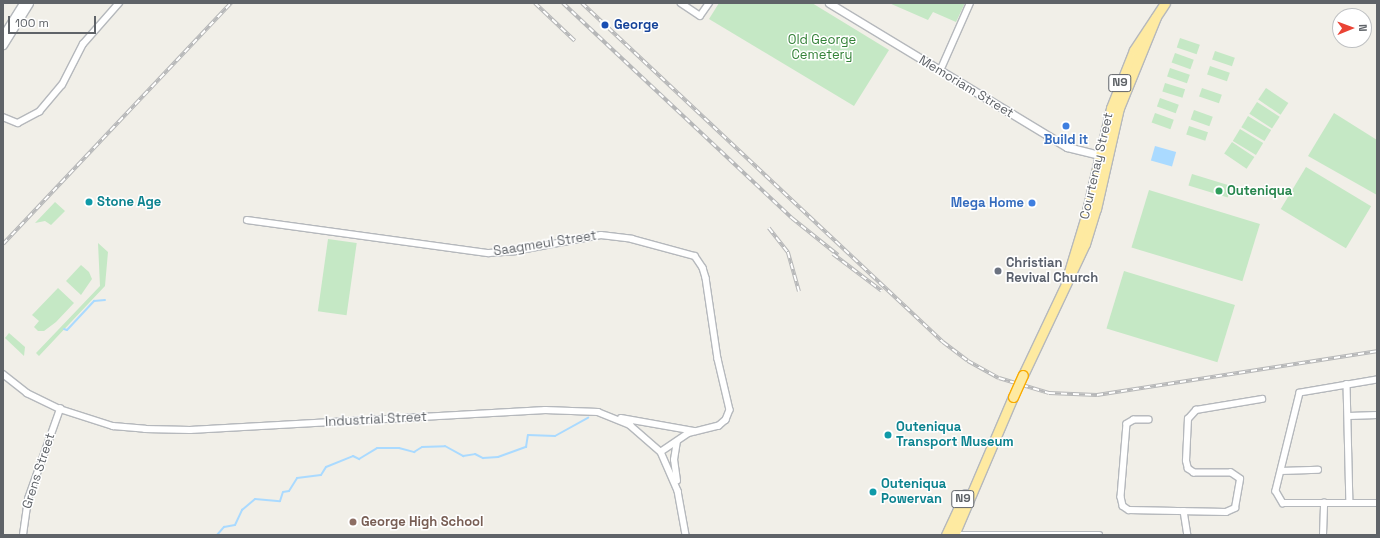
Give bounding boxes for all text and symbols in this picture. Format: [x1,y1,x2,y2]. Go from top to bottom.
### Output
scale bar [10,8,98,34]
north arrow [1332,8,1372,48]
text: 100 m [15,15,49,31]
place label: George [614,17,659,33]
marker: George [599,19,611,31]
text: N [1356,24,1370,32]
park label: Old George Cemetery [788,33,856,64]
street label: Memoriam Street [916,53,1016,121]
road number: N9 [1108,73,1132,93]
street label: Courtenay Street [1077,111,1117,221]
marker: Build it [1061,121,1071,131]
place label: Build it [1044,132,1088,148]
place label: Outeniqua [1227,183,1292,199]
marker: Outeniqua [1214,186,1224,196]
place label: Stone Age [97,194,161,210]
place label: Mega Home [951,195,1024,211]
marker: Stone Age [84,197,94,207]
marker: Mega Home [1027,198,1037,208]
street label: Saagmeul Street [492,228,598,260]
place label: Christian Revival Church [1006,256,1098,287]
marker: Christian Revival Church [993,266,1003,276]
street label: Industrial Street [325,410,427,430]
place label: Outeniqua Transport Museum [896,420,1014,451]
marker: Outeniqua Transport Museum [883,430,893,440]
street label: Grens Street [19,431,59,511]
place label: Outeniqua Powervan [881,477,946,508]
marker: Outeniqua Powervan [868,487,878,497]
road number: N9 [951,489,975,509]
place label: George High School [361,514,484,530]
marker: George High School [348,517,358,527]

